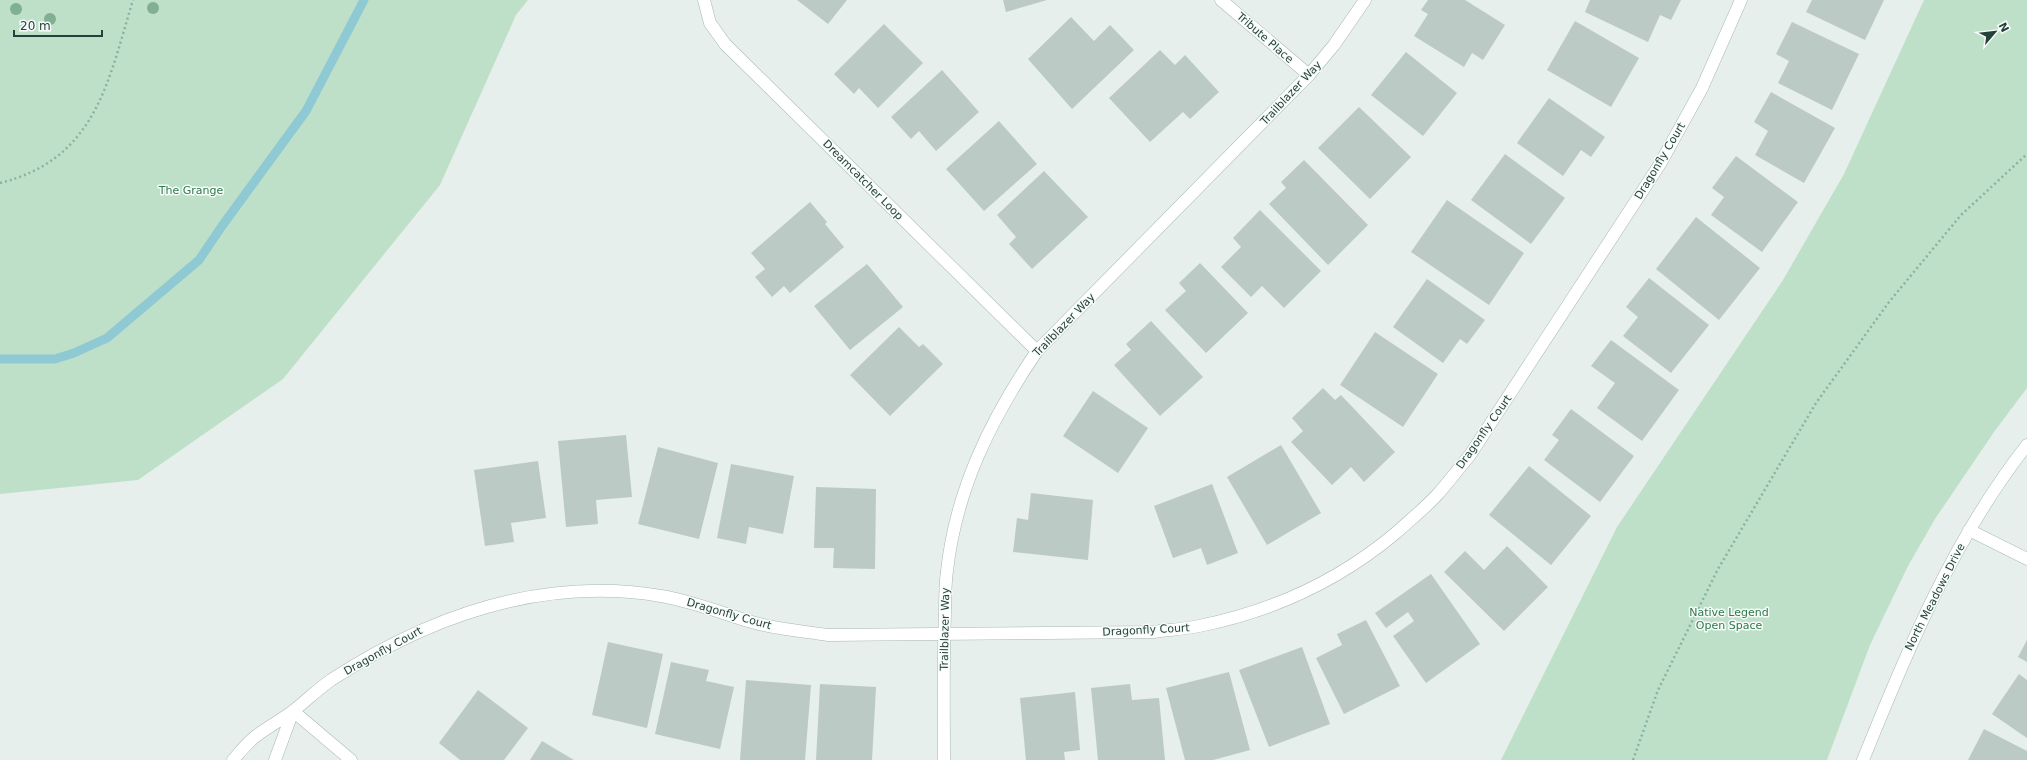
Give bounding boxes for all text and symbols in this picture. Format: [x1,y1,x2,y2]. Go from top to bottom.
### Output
street label: Tribute Place [1233,9,1296,66]
scale bar [14,12,102,38]
north arrow [1975,12,2015,52]
text: 20 m [20,19,51,33]
text: N [1995,20,2011,35]
street label: Trailblazer Way [1257,58,1324,129]
street label: Dragonfly Court [1632,120,1688,202]
street label: Dreamcatcher Loop [820,137,906,223]
park label: The Grange [158,184,223,197]
street label: Trailblazer Way [1030,290,1098,360]
street label: Dragonfly Court [1454,392,1515,472]
street label: North Meadows Drive [1902,541,1968,653]
street label: Trailblazer Way [938,587,952,672]
street label: Dragonfly Court [685,596,774,633]
park label: Native Legend Open Space [1689,606,1769,632]
street label: Dragonfly Court [1102,621,1191,639]
street label: Dragonfly Court [342,624,425,678]

